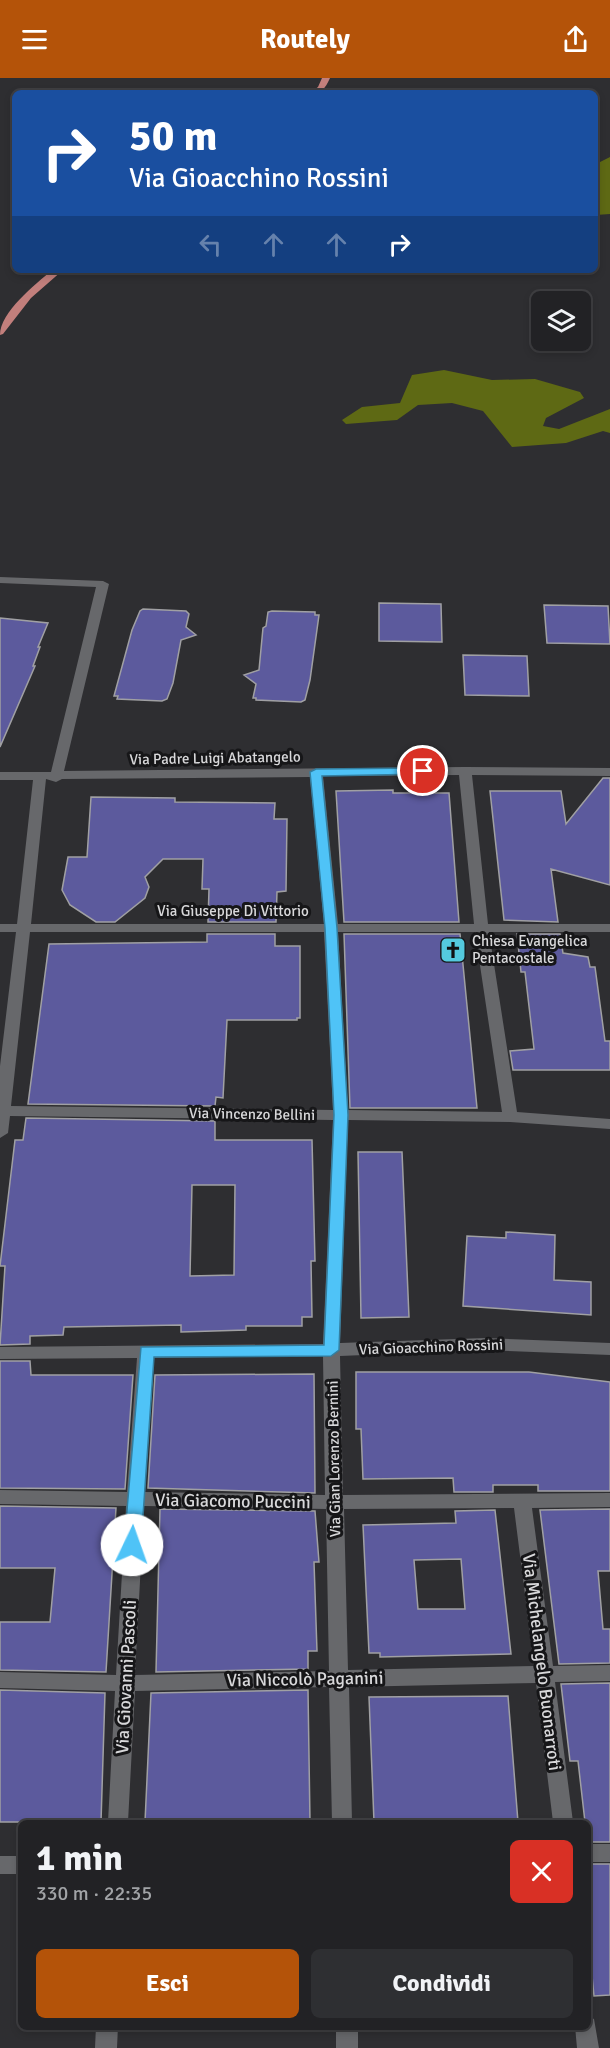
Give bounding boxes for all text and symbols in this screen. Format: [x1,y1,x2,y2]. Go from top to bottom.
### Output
icon: menu [18,23,51,56]
text: Routely [260,23,350,56]
icon: share [559,23,592,56]
text: 50 m [129,111,218,162]
icon: right [30,114,108,192]
text: Via Gioacchino Rossini [129,162,389,195]
icon: left [194,228,227,261]
icon: ahead [257,228,290,261]
icon: ahead [320,228,353,261]
icon: right [383,228,416,261]
map controls [531,291,591,351]
button: layers [531,291,591,351]
pin [397,745,448,796]
street label: Via Padre Luigi Abatangelo [129,748,301,768]
icon: arrive [406,754,439,787]
street label: Via Giuseppe Di Vittorio [157,902,309,920]
place label: Chiesa Evangelica Pentacostale [472,932,588,967]
church icon: Chiesa Evangelica Pentacostale [438,935,468,965]
street label: Via Vincenzo Bellini [189,1104,315,1124]
street label: Via Gioacchino Rossini [359,1335,503,1359]
street label: Via Gian Lorenzo Bernini [324,1380,344,1538]
street label: Via Giacomo Puccini [155,1489,311,1513]
position arrow [100,1513,164,1577]
street label: Via Michelangelo Buonarroti [518,1552,566,1772]
street label: Via Giovanni Pascoli [111,1599,141,1755]
street label: Via Niccolò Paganini [226,1667,384,1691]
text: 1 min [36,1836,123,1881]
button: close [510,1840,573,1903]
text: 330 m · 22:35 [36,1881,152,1906]
button: Esci [36,1949,299,2018]
button: Condividi [311,1949,573,2018]

